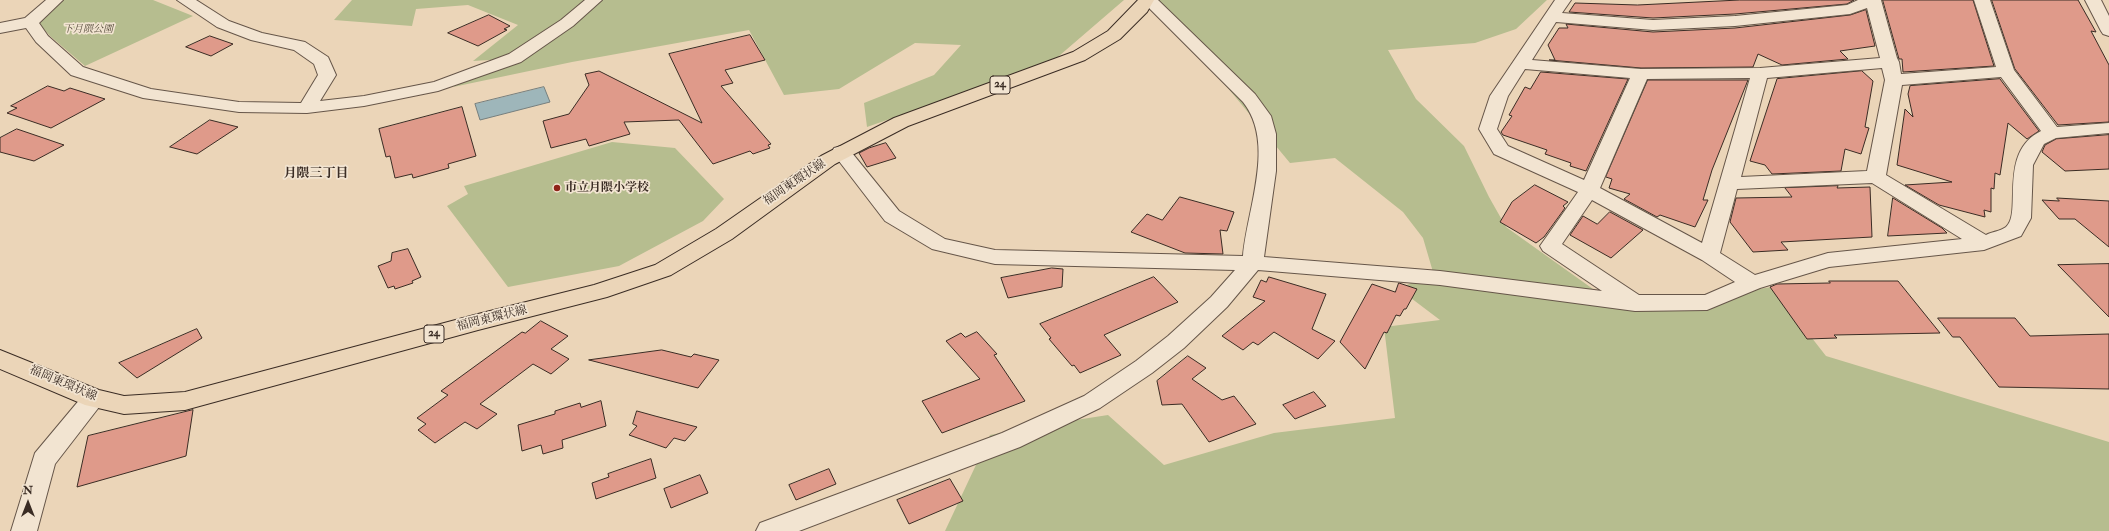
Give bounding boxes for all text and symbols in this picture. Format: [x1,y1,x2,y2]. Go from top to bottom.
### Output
park label: 下月隈公園 [63,24,113,36]
road number: 24 [990,76,1010,94]
street label: 福岡東環状線 [761,157,829,209]
district label: 月隈三丁目 [284,166,348,182]
place label: 市立月隈小学校 [565,181,649,195]
marker: 市立月隈小学校 [552,183,562,193]
street label: 福岡東環状線 [455,303,529,335]
road number: 24 [424,325,444,343]
street label: 福岡東環状線 [27,363,99,405]
north arrow [8,483,48,523]
text: N [23,484,33,497]

